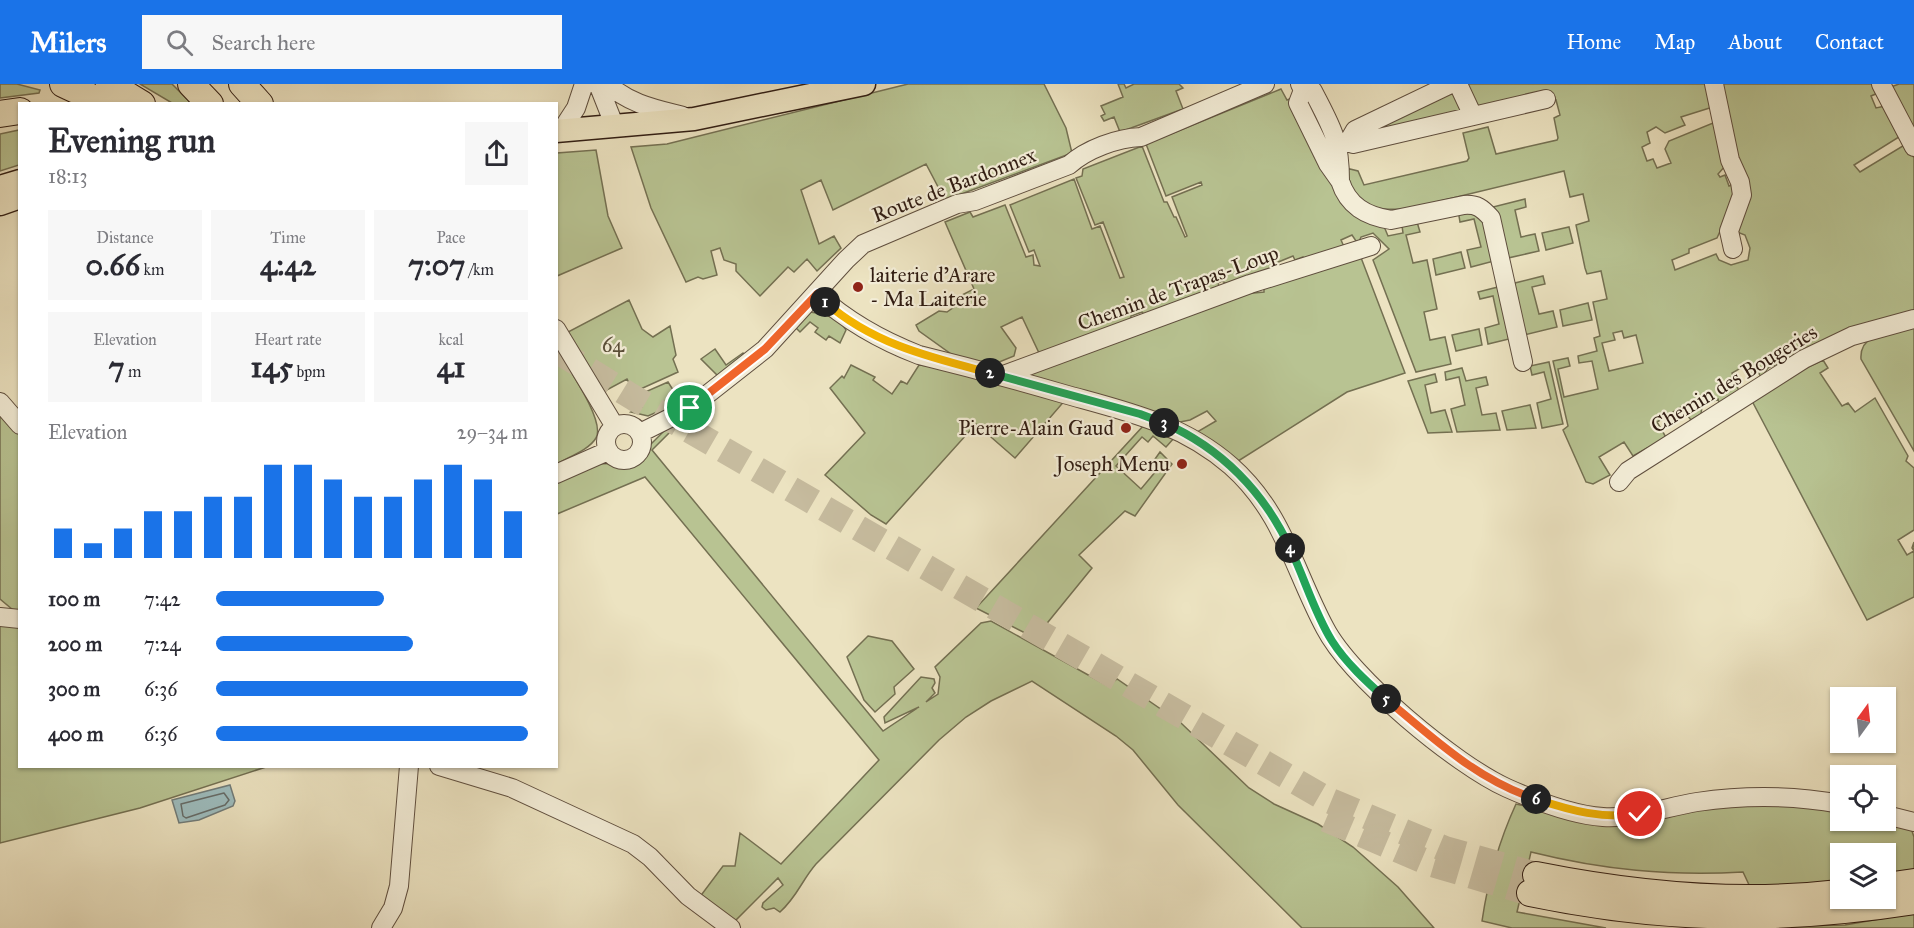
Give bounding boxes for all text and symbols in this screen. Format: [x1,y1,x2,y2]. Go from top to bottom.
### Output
search box [142,15,562,69]
text: Milers [30,25,106,60]
icon: search [163,26,196,59]
text: Search here [211,29,316,56]
text: Home [1566,29,1621,55]
text: Map [1654,29,1695,55]
text: About [1728,29,1782,55]
text: Contact [1815,29,1884,55]
text: Evening run [48,121,215,161]
button: share [465,122,528,185]
street label: Route de Bardonnex [868,142,1040,228]
text: 18:13 [48,164,87,188]
text: Distance [96,228,154,247]
text: Time [270,228,306,247]
text: Pace [436,228,466,247]
street label: Chemin de Trapas-Loup [1074,240,1282,336]
text: 0.66 [86,247,140,283]
text: 4:42 [260,247,316,283]
text: 7:07 [408,247,465,283]
text: km [140,260,164,279]
text: /km [465,260,494,279]
place label: laiterie d'Arare - Ma Laiterie [870,262,996,312]
marker: laiterie d'Arare - Ma Laiterie [851,280,865,294]
pin: 1 [810,287,840,317]
text: 1 [822,292,828,311]
street label: Chemin des Bougeries [1646,319,1822,439]
text: Elevation [93,330,157,349]
text: Heart rate [254,330,322,349]
text: kcal [438,330,464,349]
park label: 64 [602,332,625,358]
text: 7 [109,349,125,385]
text: 145 [250,349,293,385]
text: 41 [437,349,465,385]
pin: 2 [975,358,1005,388]
text: m [125,362,141,381]
text: bpm [293,362,326,381]
text: 2 [986,363,994,382]
pin [664,382,715,433]
icon: arrive [673,391,706,424]
pin: 3 [1149,408,1179,438]
text: 3 [1161,413,1167,432]
place label: Pierre-Alain Gaud [958,415,1114,441]
text: Elevation [48,420,127,444]
text: 29–34 m [457,420,528,444]
marker: Pierre-Alain Gaud [1119,421,1133,435]
place label: Joseph Menu [1054,451,1170,477]
marker: Joseph Menu [1175,457,1189,471]
pin: 4 [1275,533,1305,563]
text: 4 [1286,538,1294,557]
text: 100 m [48,587,100,611]
text: 7:42 [144,587,181,611]
text: 200 m [48,632,102,656]
text: 7:24 [144,632,181,656]
text: 300 m [48,677,100,701]
text: 6:36 [144,677,178,701]
pin: 5 [1371,684,1401,714]
north arrow [1830,687,1896,753]
map controls [1830,687,1896,909]
text: 5 [1382,689,1390,708]
text: 400 m [48,722,104,746]
text: 6:36 [144,722,178,746]
button: locate [1830,765,1896,831]
pin: 6 [1521,784,1551,814]
pin [1614,788,1665,839]
text: 6 [1532,789,1540,808]
icon: check [1623,797,1656,830]
button: layers [1830,843,1896,909]

